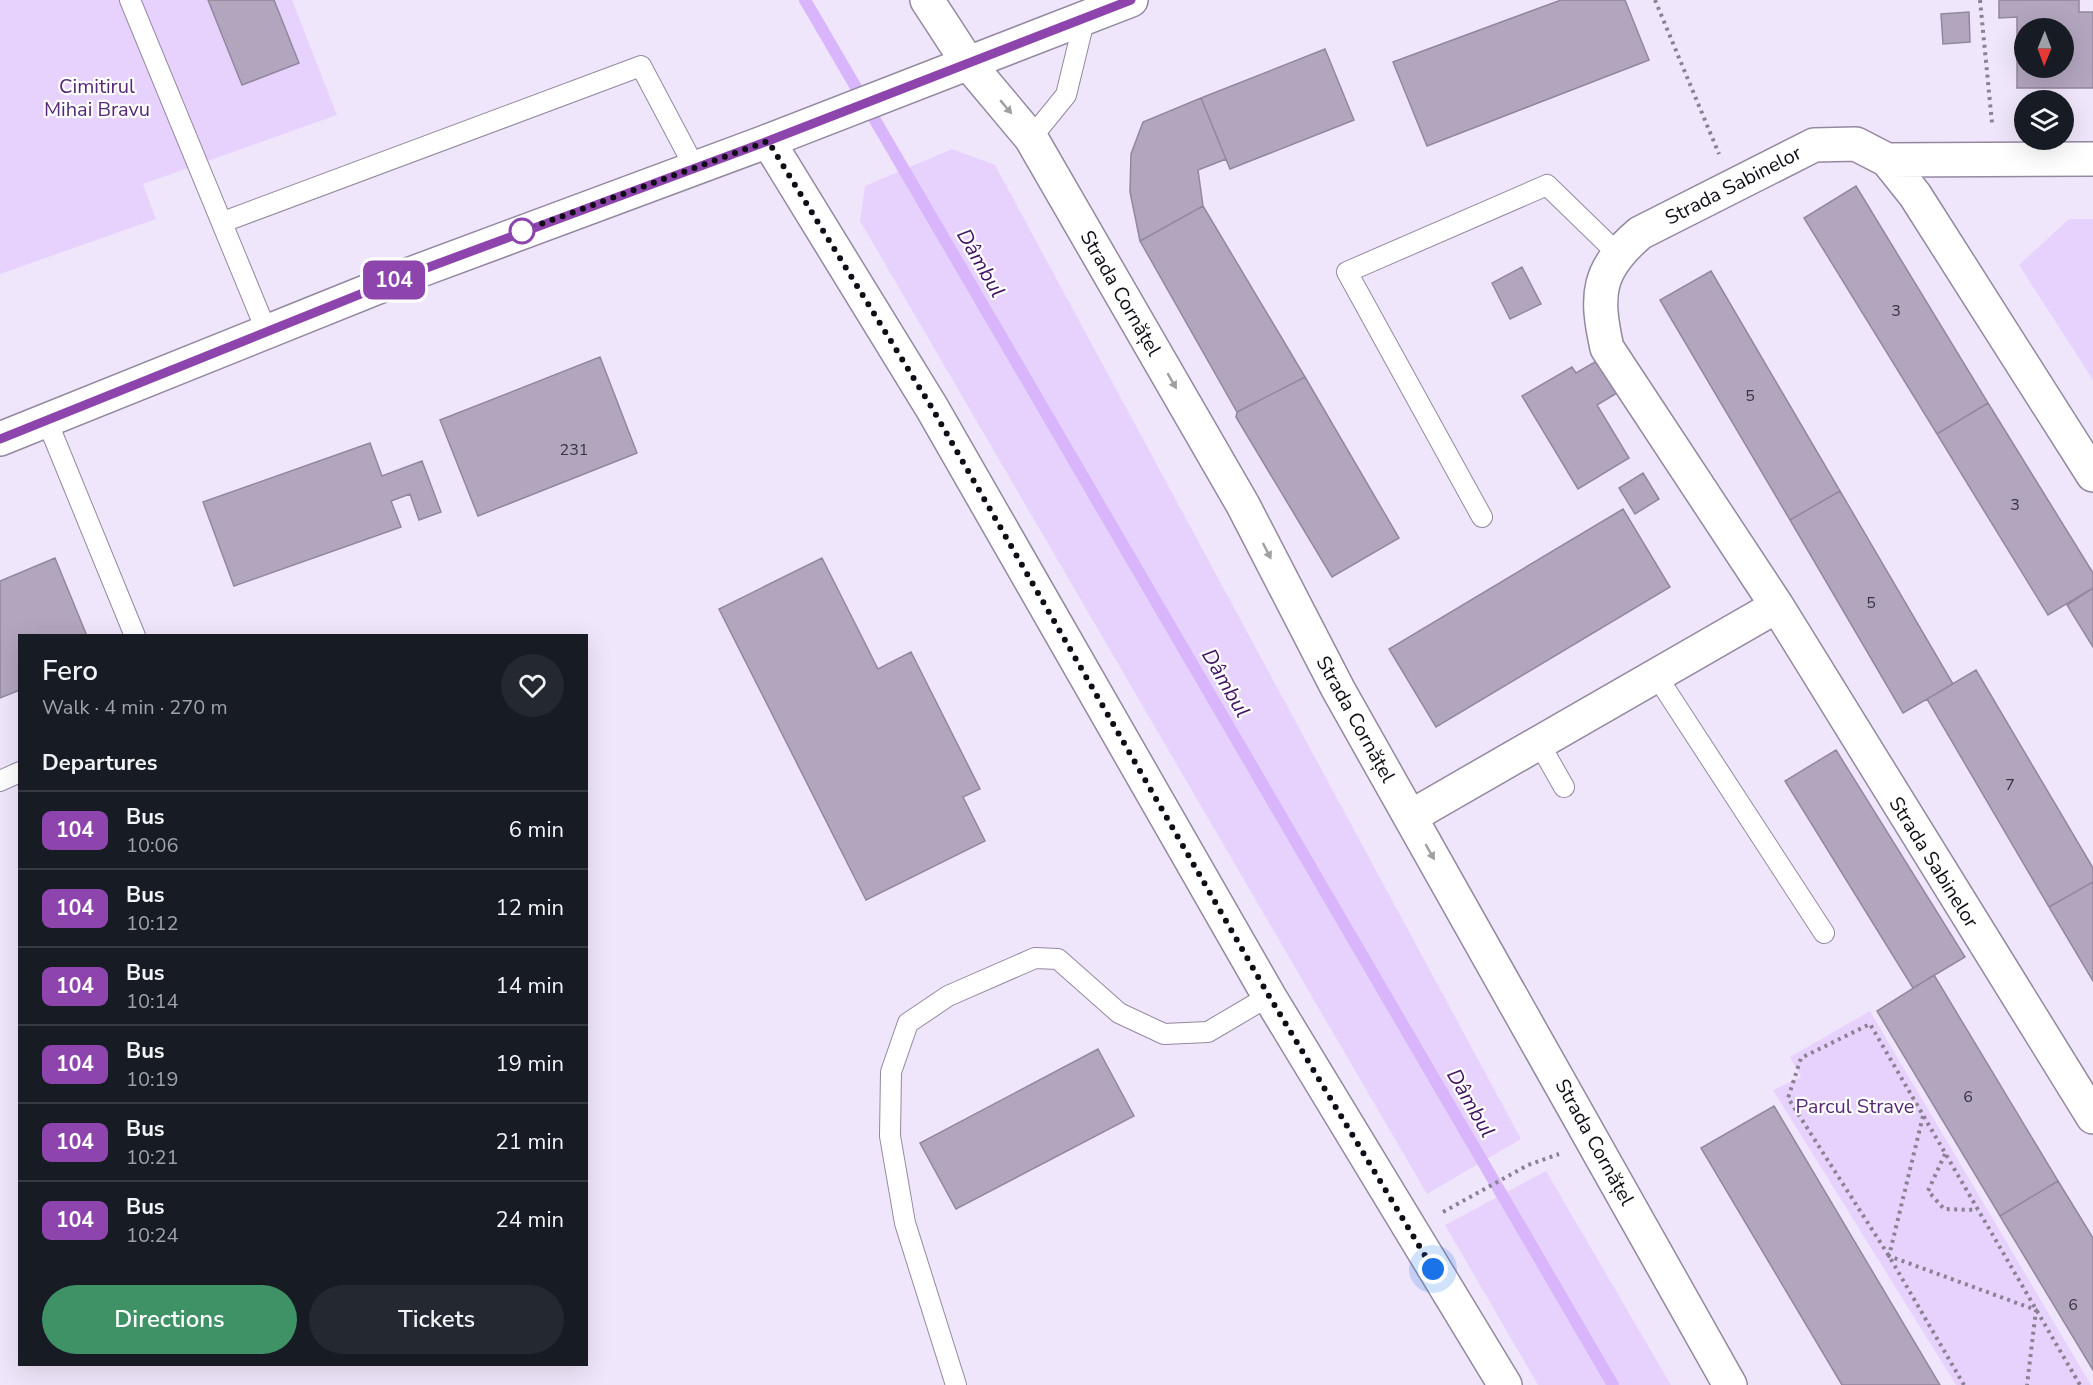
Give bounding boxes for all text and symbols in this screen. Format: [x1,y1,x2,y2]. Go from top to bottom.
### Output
north arrow [2014,18,2074,78]
map controls [2014,18,2074,150]
park label: Cimitirul Mihai Bravu [44,73,150,123]
button: layers [2014,90,2074,150]
one-way arrow [999,99,1012,115]
street label: Strada Sabinelor [1660,139,1806,231]
unlabelled marker [509,218,535,244]
water label: Dâmbul [950,224,1012,302]
street label: Strada Cornățel [1074,226,1167,361]
line badge: 104 [360,260,428,300]
text: 104 [375,266,413,294]
house number: 3 [1891,300,1901,322]
one-way arrow [1167,373,1177,390]
house number: 5 [1745,385,1755,407]
house number: 231 [560,439,588,461]
house number: 3 [2010,494,2020,516]
one-way arrow [1263,543,1272,560]
house number: 5 [1866,592,1876,614]
water label: Dâmbul [1195,644,1257,722]
street label: Strada Cornățel [1310,651,1402,787]
text: Fero [42,652,98,690]
button: heart [501,654,564,717]
text: Walk · 4 min · 270 m [42,694,228,721]
text: Departures [42,748,157,778]
house number: 7 [2005,774,2015,796]
street label: Strada Sabinelor [1882,792,1985,933]
text: Bus [126,802,165,832]
text: 6 min [509,815,564,845]
text: 104 [56,816,94,844]
text: 10:06 [126,832,179,859]
one-way arrow [1425,844,1435,861]
text: Bus [126,880,165,910]
text: 12 min [496,893,564,923]
text: 104 [56,894,94,922]
text: 10:12 [126,910,179,937]
text: Bus [126,958,165,988]
text: 14 min [496,971,564,1001]
text: 104 [56,972,94,1000]
text: 10:14 [126,988,179,1015]
text: Bus [126,1036,165,1066]
text: 19 min [496,1049,564,1079]
text: 104 [56,1050,94,1078]
water label: Dâmbul [1440,1064,1502,1142]
text: 10:19 [126,1066,179,1093]
street label: Strada Cornățel [1549,1074,1641,1210]
house number: 6 [1963,1086,1973,1108]
park label: Parcul Strave [1796,1093,1914,1120]
text: Bus [126,1114,165,1144]
text: 21 min [496,1127,564,1157]
text: 104 [56,1128,94,1156]
text: 10:21 [126,1144,179,1171]
text: Bus [126,1192,165,1222]
text: 24 min [496,1205,564,1235]
text: 104 [56,1206,94,1234]
text: 10:24 [126,1222,179,1249]
your location [1418,1254,1448,1284]
button: Directions [42,1285,297,1354]
button: Tickets [309,1285,564,1354]
house number: 6 [2068,1294,2078,1316]

